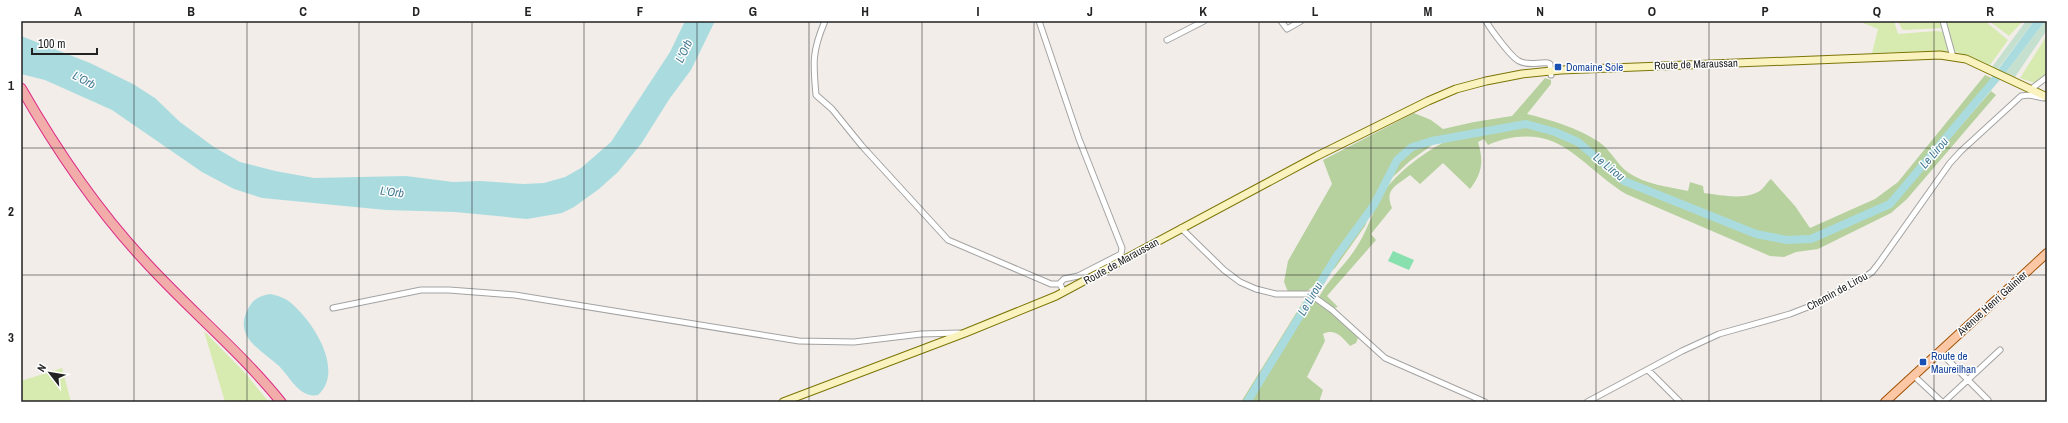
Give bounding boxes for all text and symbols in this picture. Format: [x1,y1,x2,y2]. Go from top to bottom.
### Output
text: A [74,3,82,20]
text: B [187,3,195,20]
text: C [299,3,307,20]
text: D [412,3,420,20]
text: E [524,3,532,20]
text: F [637,3,644,20]
text: G [749,3,757,20]
text: H [861,3,869,20]
text: I [977,3,980,20]
text: J [1087,3,1093,20]
text: K [1199,3,1207,20]
text: L [1312,3,1319,20]
text: M [1424,3,1433,20]
text: N [1536,3,1544,20]
text: O [1648,3,1656,20]
text: P [1761,3,1769,20]
text: Q [1873,3,1881,20]
text: R [1986,3,1994,20]
scale bar [32,30,97,56]
text: 100 m [38,36,65,52]
water label: L'Orb [672,36,696,65]
street label: Route de Maraussan [1654,56,1738,72]
place label: Domaine Sole [1566,60,1623,74]
marker: Domaine Sole [1553,62,1563,72]
water label: L'Orb [70,67,99,93]
text: 1 [8,77,14,94]
water label: Le Lirou [1916,134,1952,172]
water label: Le Lirou [1590,149,1628,185]
water label: L'Orb [379,183,405,201]
text: 2 [8,203,14,220]
street label: Route de Maraussan [1081,235,1161,287]
street label: Avenue Henri Galinier [1953,268,2030,339]
street label: Chemin de Lirou [1804,269,1870,313]
water label: Le Lirou [1294,279,1326,319]
text: 3 [8,329,14,346]
place label: Route de Maureilhan [1931,349,1976,376]
north arrow [30,353,70,393]
marker: Route de Maureilhan [1918,357,1928,367]
text: N [34,361,49,374]

